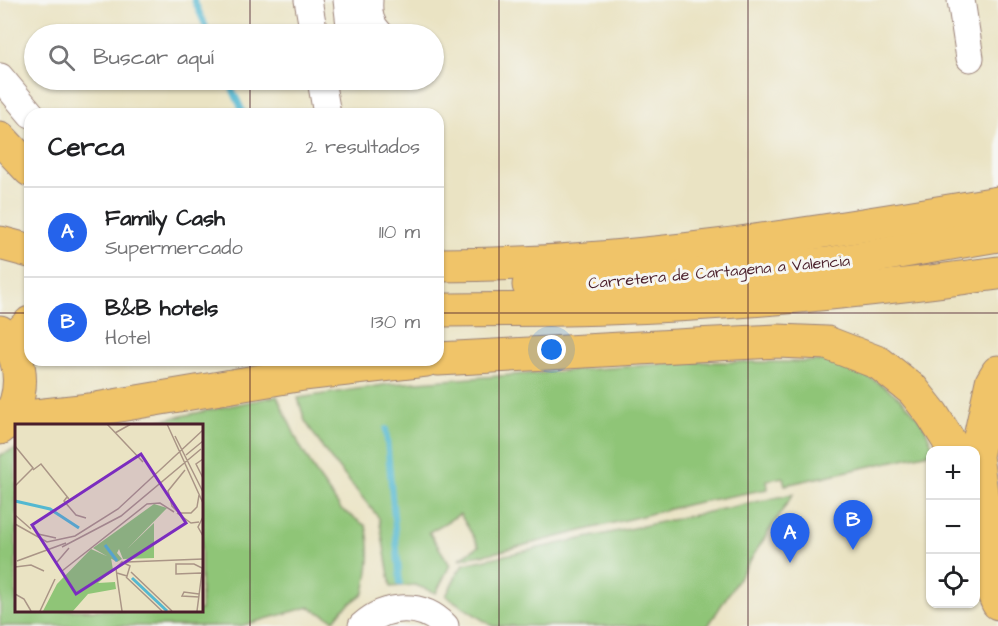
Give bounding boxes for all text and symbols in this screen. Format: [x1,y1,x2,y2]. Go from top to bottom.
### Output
search box [24,24,444,90]
icon: search [45,41,78,74]
text: Buscar aquí [93,42,214,73]
text: Cerca [48,129,125,165]
text: 2 resultados [306,133,420,161]
text: Family Cash [105,203,225,234]
text: A [61,218,74,246]
text: 110 m [379,218,420,246]
text: Supermercado [105,234,243,262]
street label: Carretera de Cartagena a Valencia [587,250,851,295]
text: B&B hotels [105,293,218,324]
text: B [60,308,75,336]
text: 130 m [371,308,420,336]
text: Hotel [105,324,150,352]
your location [537,335,566,364]
inset map [15,424,202,611]
map controls [926,446,980,608]
button: + [926,446,980,500]
pin: B [834,500,872,550]
button: − [926,500,980,554]
pin: A [770,514,810,563]
button: locate [926,554,980,608]

